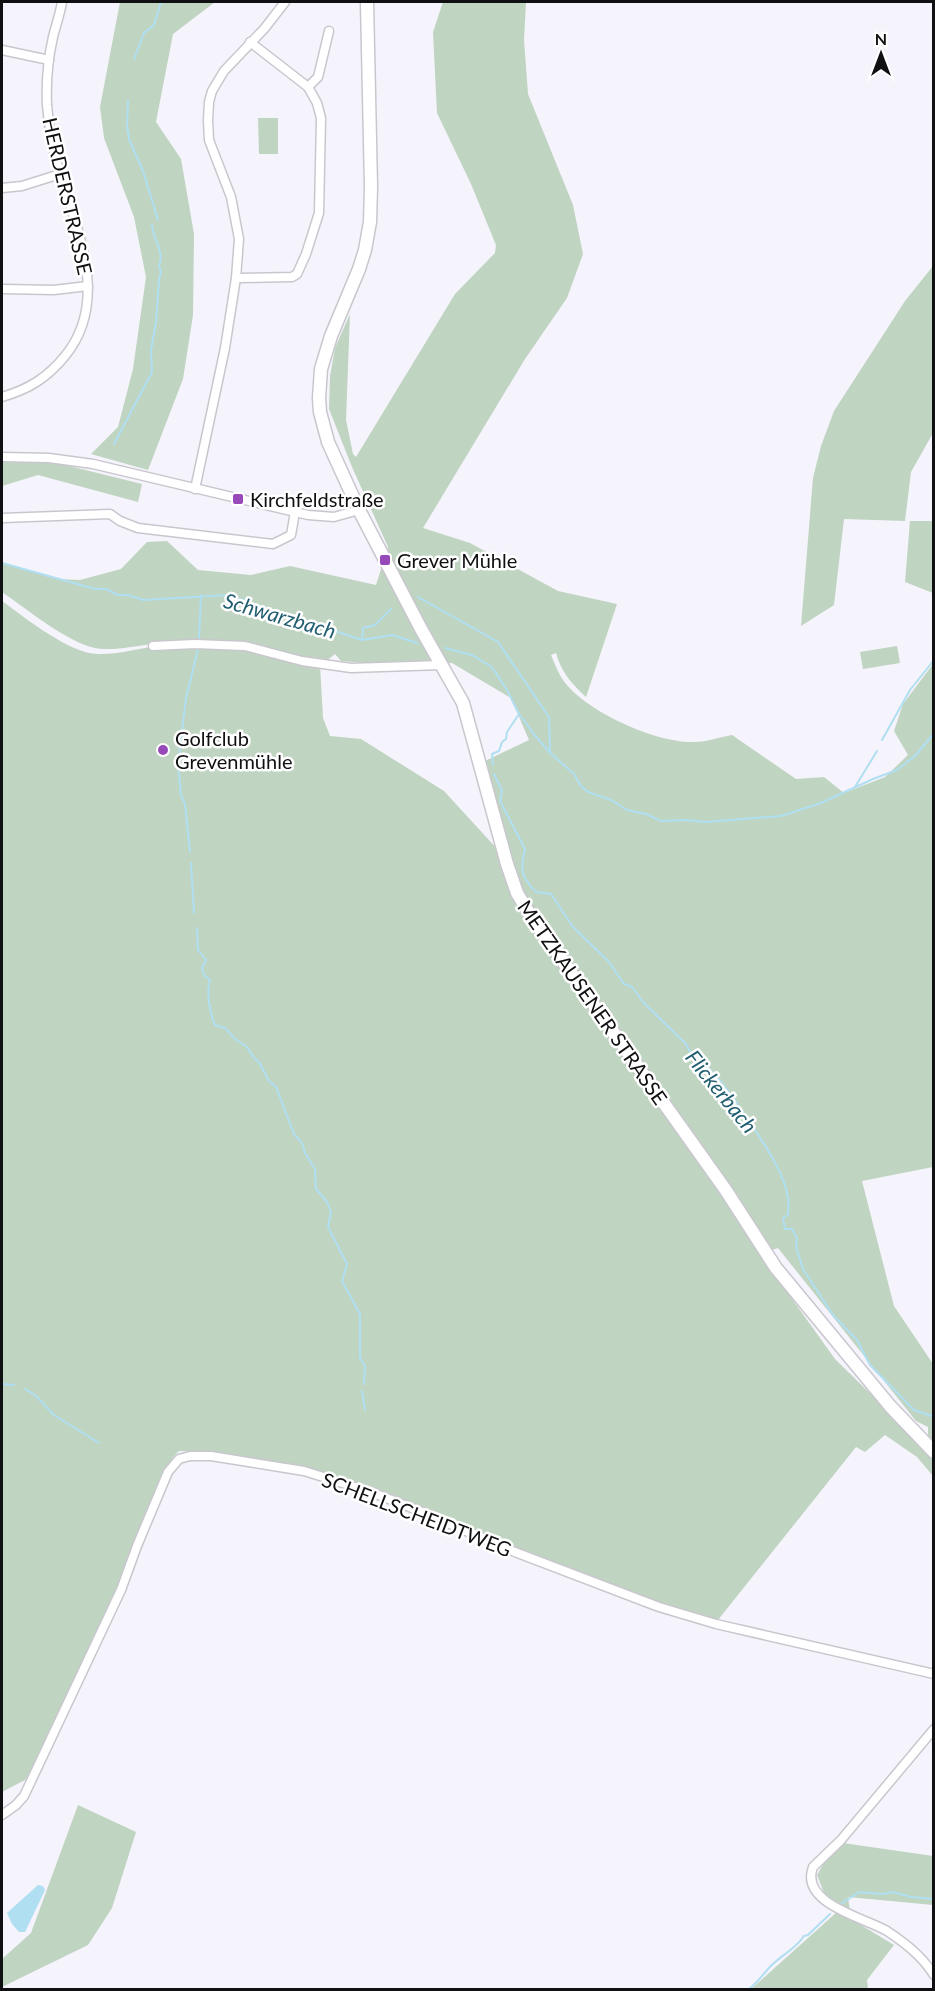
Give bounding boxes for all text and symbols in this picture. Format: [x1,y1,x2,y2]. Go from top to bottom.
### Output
north arrow [851,24,911,84]
text: N [875,29,887,48]
street label: HERDERSTRASSE [38,115,98,277]
place label: Kirchfeldstraße [250,487,384,511]
marker: Kirchfeldstraße [231,492,245,506]
place label: Grever Mühle [397,548,517,572]
marker: Grever Mühle [378,553,392,567]
water label: Schwarzbach [221,587,339,643]
place label: Golfclub Grevenmühle [175,726,292,773]
marker: Golfclub Grevenmühle [156,743,170,757]
street label: METZKAUSENER STRASSE [513,895,673,1109]
water label: Flickerbach [681,1045,763,1137]
street label: SCHELLSCHEIDTWEG [319,1467,515,1561]

